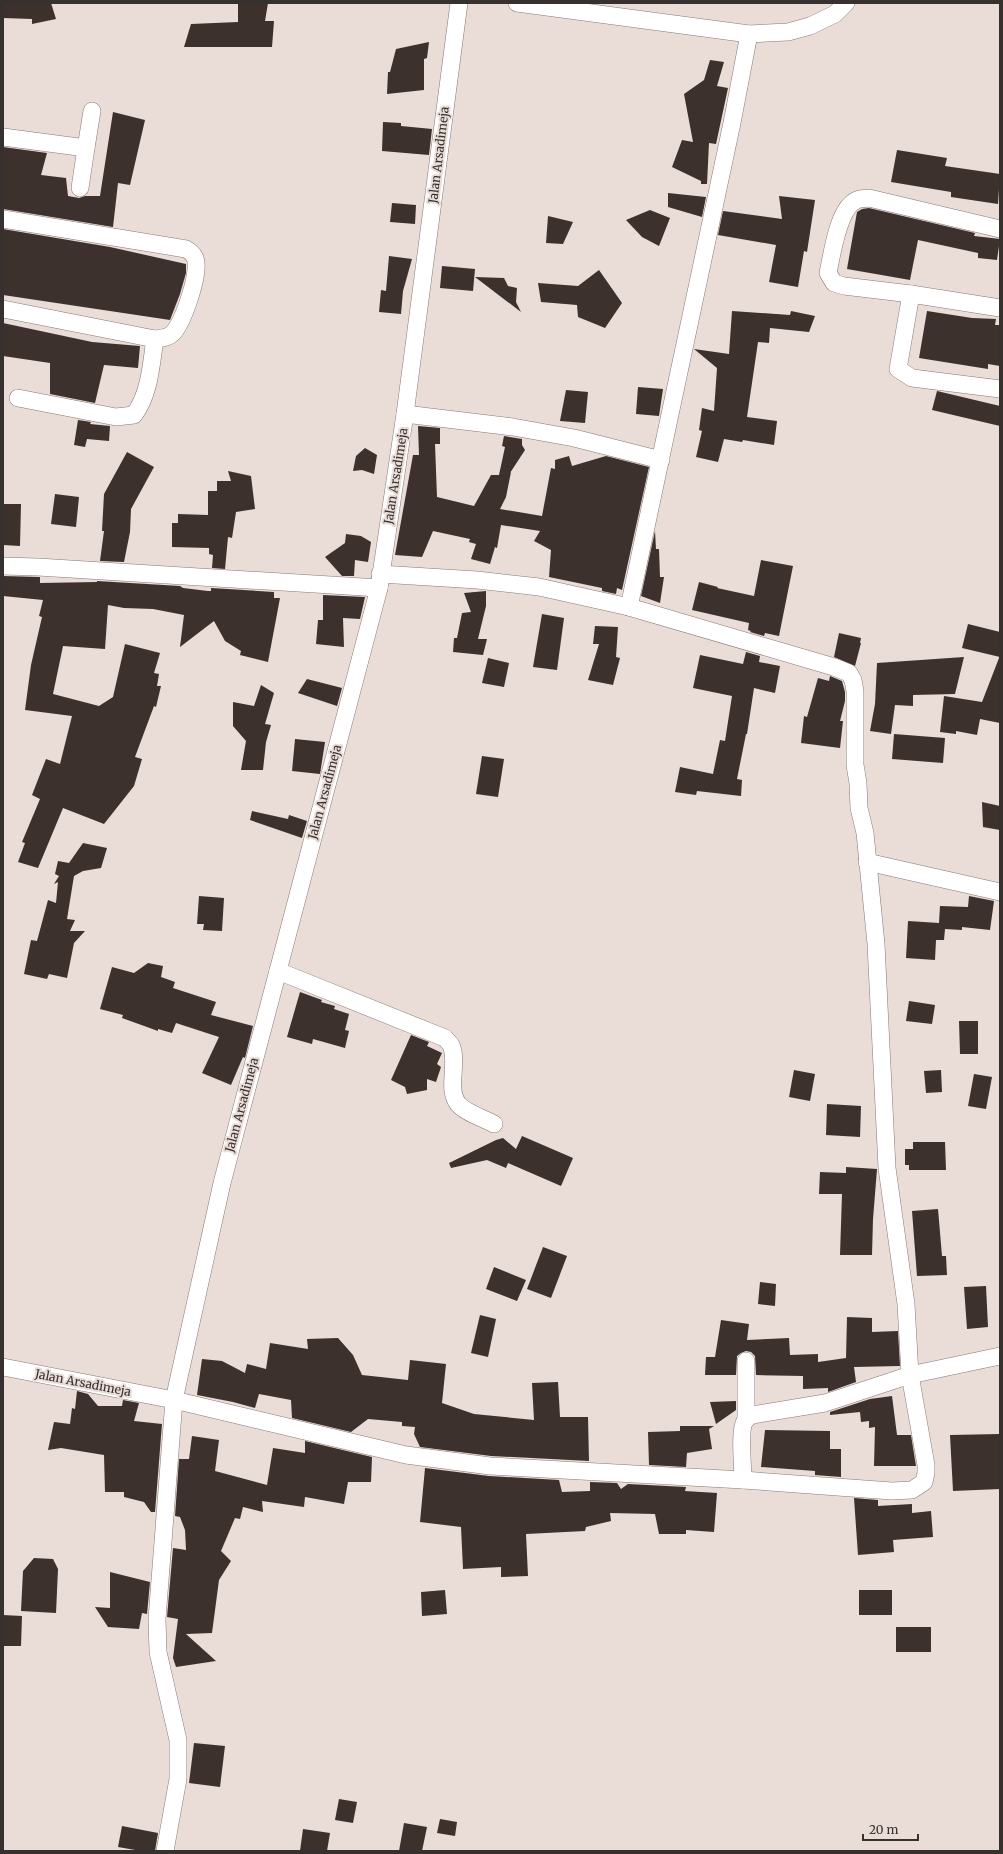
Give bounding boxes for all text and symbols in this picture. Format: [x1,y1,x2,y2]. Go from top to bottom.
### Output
street label: Jalan Arsadimeja [425,105,452,205]
street label: Jalan Arsadimeja [380,426,411,526]
street label: Jalan Arsadimeja [304,742,344,842]
street label: Jalan Arsadimeja [221,1055,261,1155]
street label: Jalan Arsadimeja [33,1366,133,1399]
scale bar [863,1816,918,1842]
text: 20 m [869,1822,898,1837]

